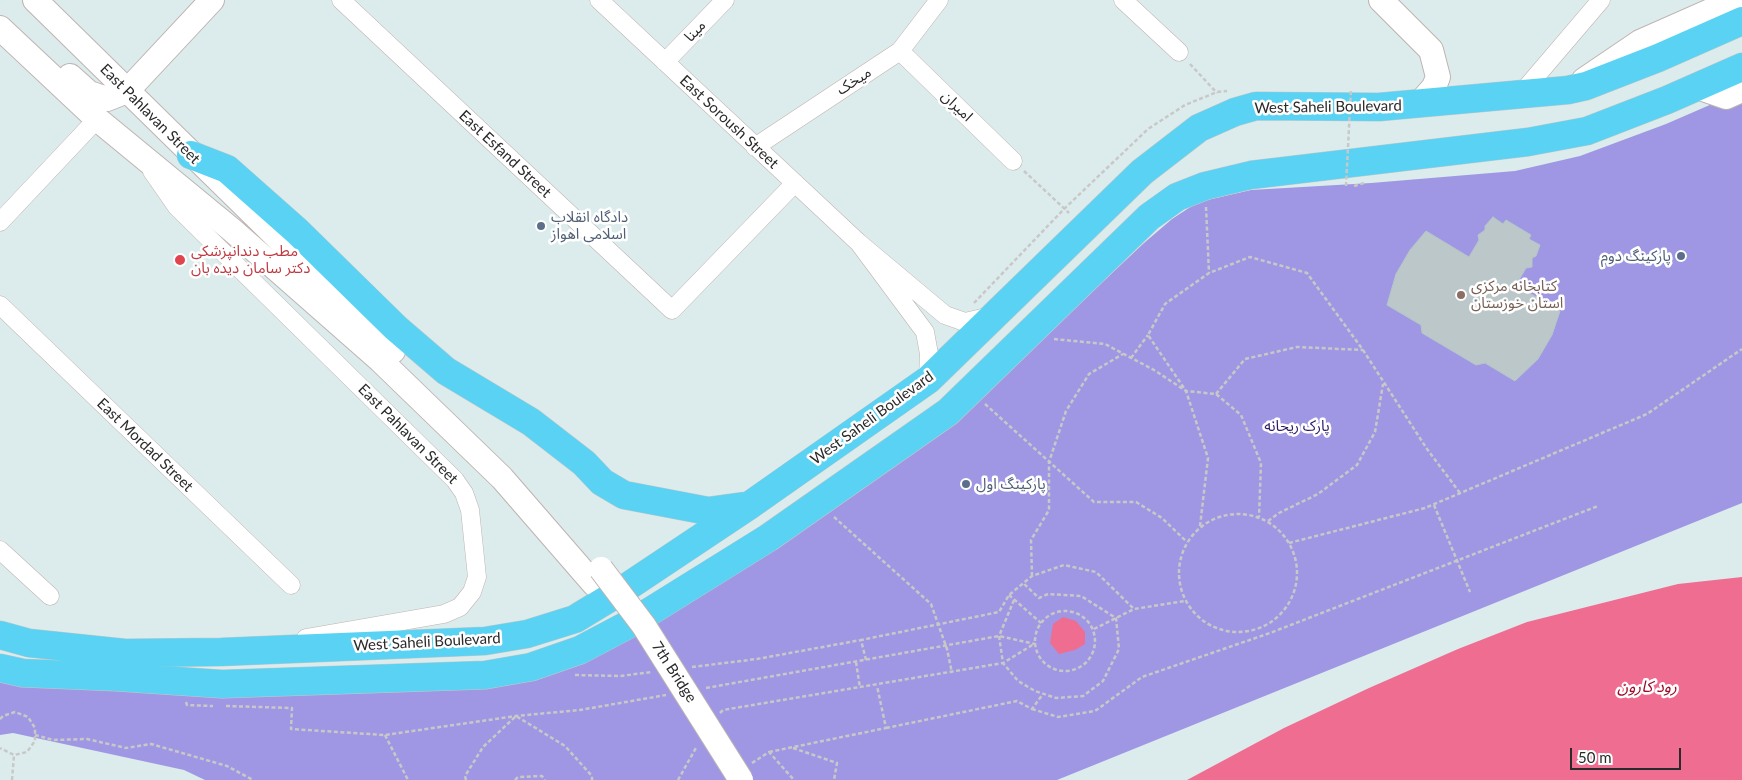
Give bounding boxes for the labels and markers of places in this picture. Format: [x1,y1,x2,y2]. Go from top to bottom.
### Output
place label: دادگاه انقلاب اسلامی اهواز [551,208,628,243]
marker: دادگاه انقلاب اسلامی اهواز [535,220,547,232]
place label: مطب دندانپزشکی دکتر سامان دیده بان [191,242,310,277]
place label: پارکینگ دوم [1601,247,1671,265]
marker: پارکینگ دوم [1675,250,1687,262]
marker: مطب دندانپزشکی دکتر سامان دیده بان [173,253,187,267]
place label: کتابخانه مرکزی استان خوزستان [1471,277,1563,312]
marker: کتابخانه مرکزی استان خوزستان [1455,289,1467,301]
place label: پارکینگ اول [976,475,1046,493]
marker: پارکینگ اول [960,478,972,490]

